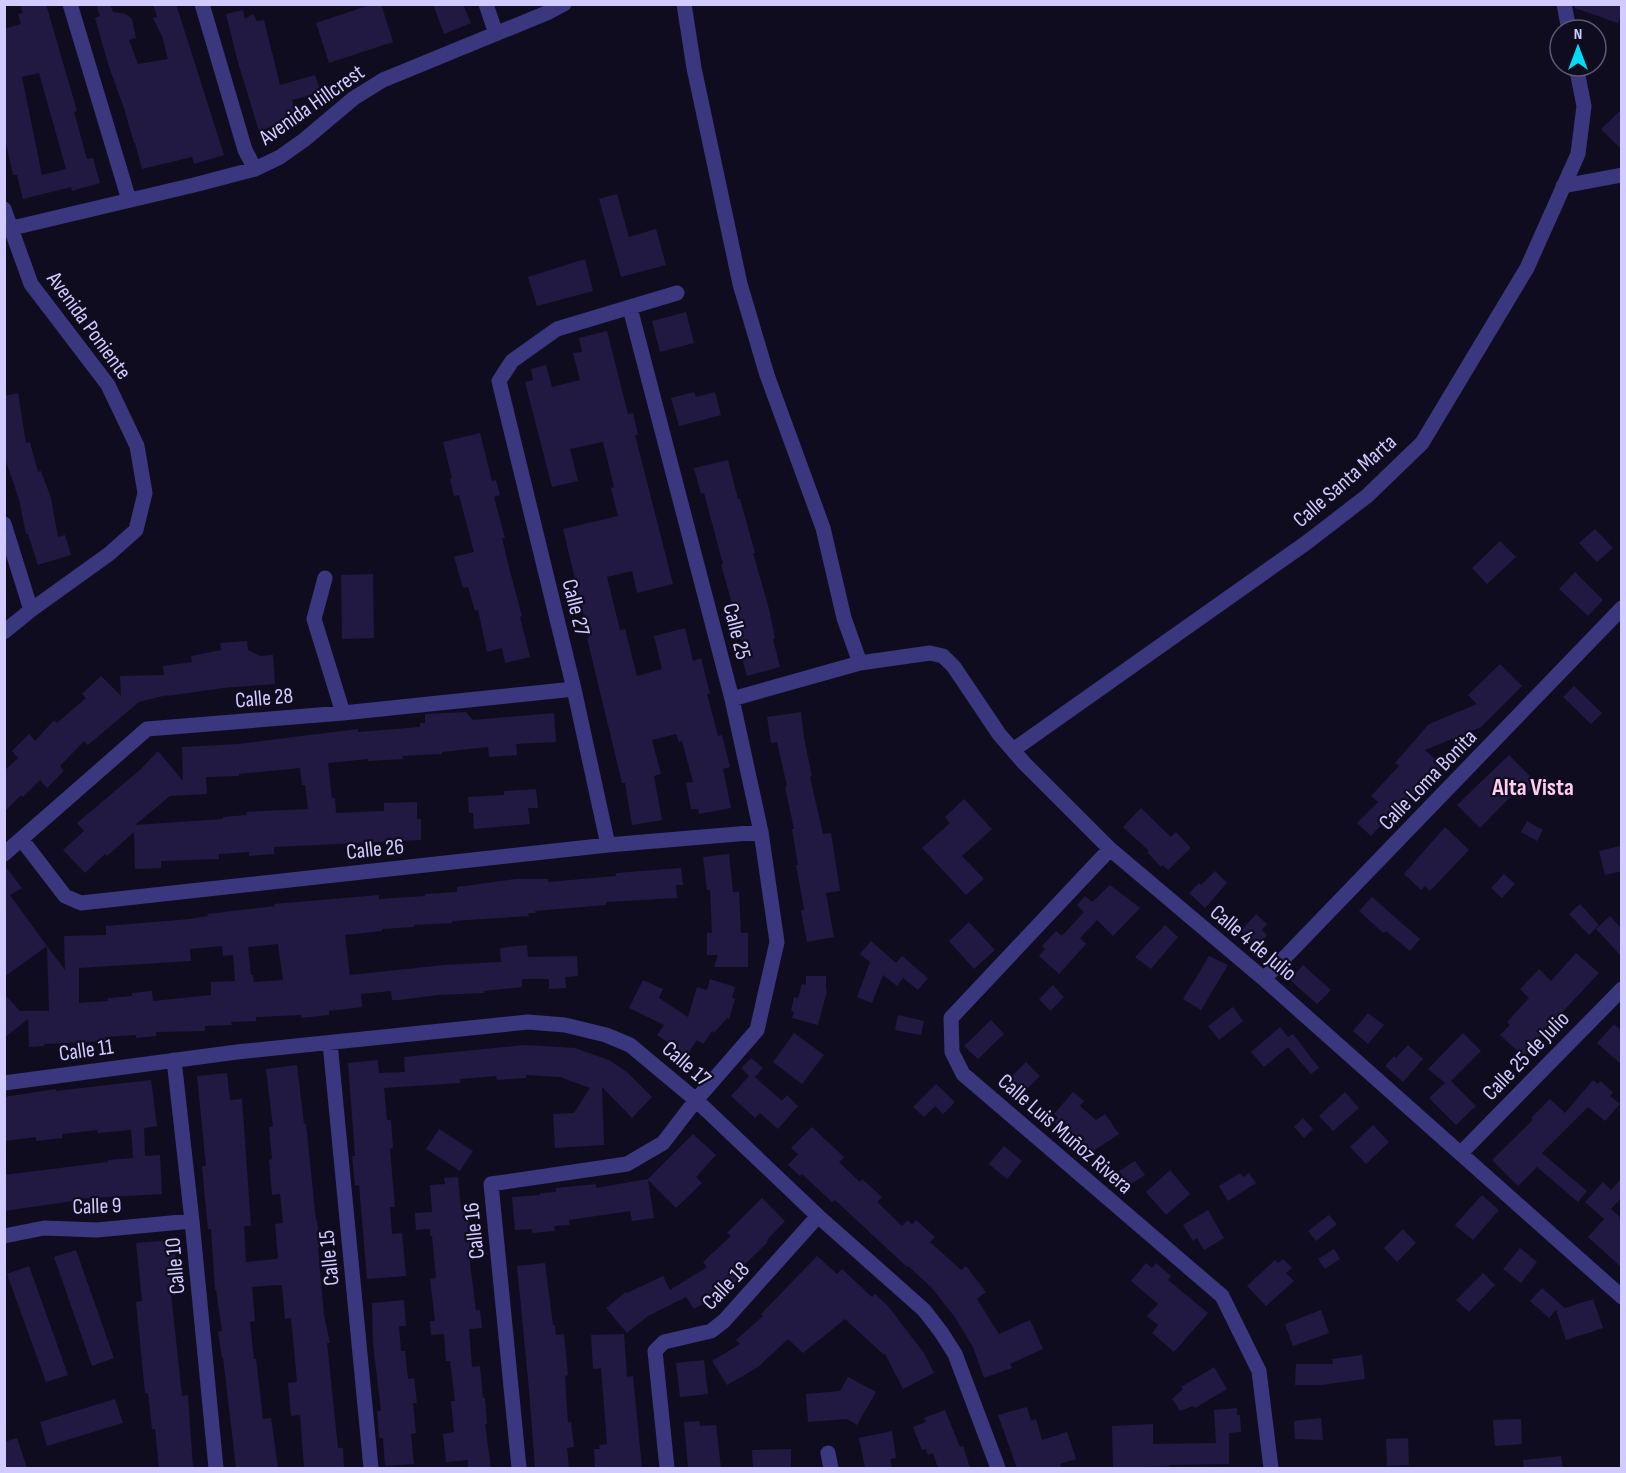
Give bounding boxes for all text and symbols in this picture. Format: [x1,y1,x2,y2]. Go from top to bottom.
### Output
north arrow [1548,18,1608,78]
text: N [1574,25,1582,44]
street label: Avenida Hillcrest [253,59,370,152]
street label: Avenida Poniente [40,266,137,385]
street label: Calle Santa Marta [1288,429,1402,533]
street label: Calle 27 [556,576,596,639]
street label: Calle 25 [717,600,757,663]
street label: Calle 28 [234,683,294,714]
street label: Calle Loma Bonita [1373,724,1483,836]
district label: Alta Vista [1491,773,1574,802]
street label: Calle 26 [345,833,405,866]
street label: Calle 4 de Julio [1204,899,1302,987]
street label: Calle 25 de Julio [1477,1006,1575,1106]
street label: Calle 11 [57,1033,115,1068]
street label: Calle 17 [656,1036,716,1093]
street label: Calle Luis Muñoz Rivera [992,1068,1138,1200]
street label: Calle 9 [72,1192,122,1221]
street label: Calle 16 [458,1201,491,1260]
street label: Calle 15 [313,1229,346,1287]
street label: Calle 10 [160,1236,191,1295]
street label: Calle 18 [697,1256,755,1316]

